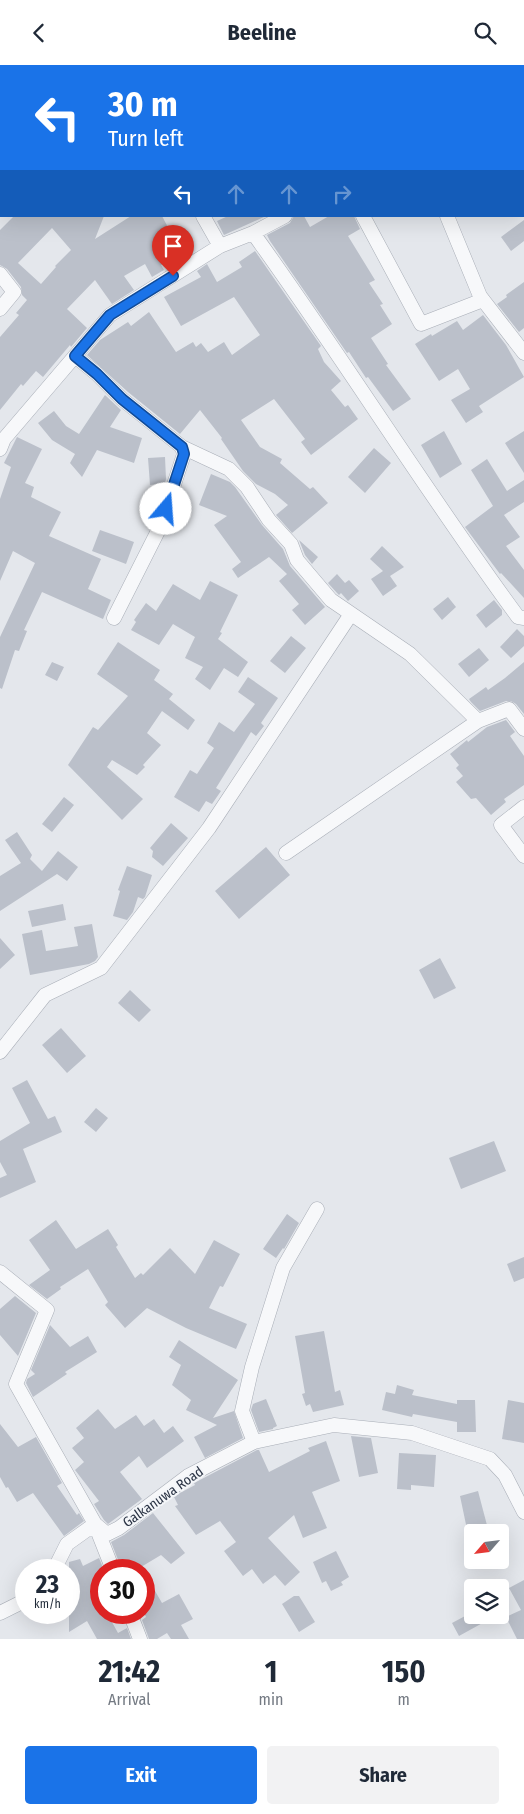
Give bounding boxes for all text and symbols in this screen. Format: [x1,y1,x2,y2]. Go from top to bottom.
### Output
icon: back [25,19,53,47]
text: Beeline [228,19,297,46]
icon: search [471,19,499,47]
text: 30 m [108,83,178,125]
icon: left [25,85,90,150]
text: Turn left [108,125,184,152]
icon: left [169,180,197,208]
icon: ahead [222,180,250,208]
icon: ahead [275,180,303,208]
icon: right [328,180,356,208]
pin [152,225,194,276]
icon: arrive [159,232,187,260]
position arrow [139,482,191,534]
street label: Galkanuwa Road [119,1463,207,1531]
north arrow [464,1524,509,1569]
map controls [464,1524,509,1624]
speed limit sign: 30 [90,1559,155,1624]
text: 23 [36,1570,59,1600]
button: layers [464,1579,509,1624]
text: km/h [34,1597,61,1611]
text: 21:42 [98,1654,160,1690]
text: 1 [265,1654,277,1690]
text: 150 [382,1654,426,1690]
text: Arrival [108,1690,151,1709]
text: min [259,1690,283,1709]
text: m [398,1690,410,1709]
button: Exit [25,1746,257,1804]
button: Share [267,1746,499,1804]

